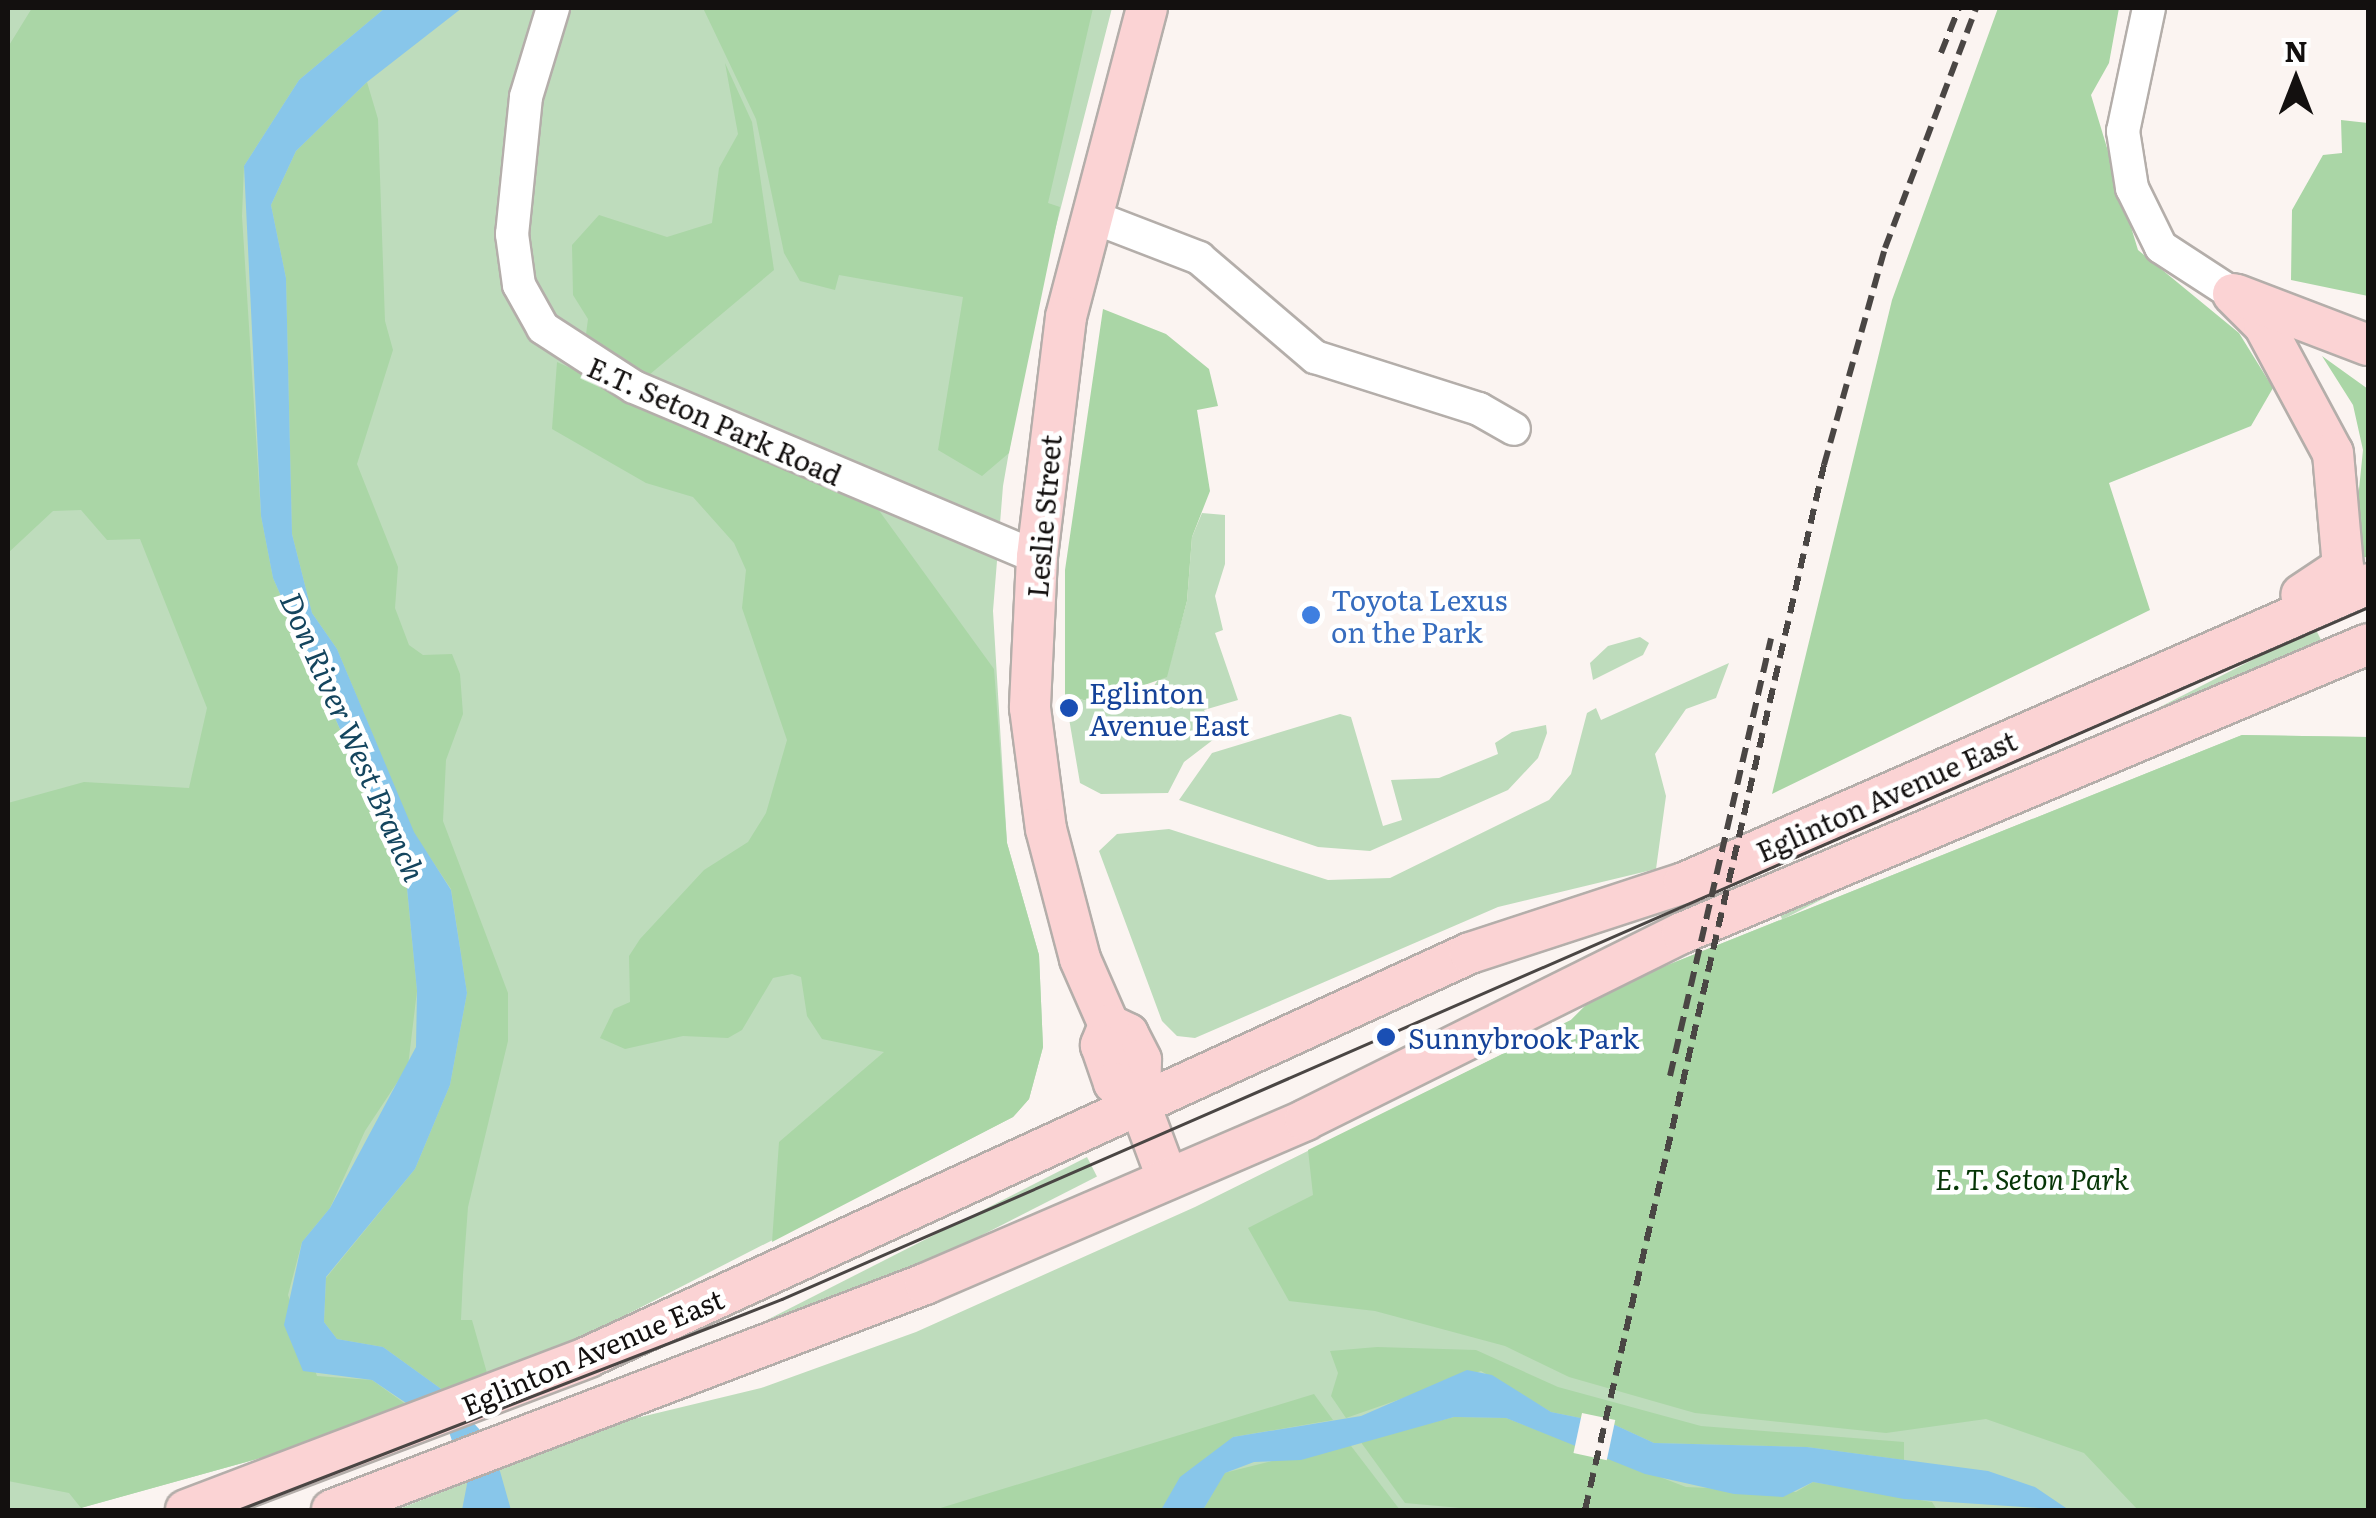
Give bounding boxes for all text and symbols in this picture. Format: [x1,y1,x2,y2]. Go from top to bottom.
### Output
text: N [2284,29,2308,71]
north arrow [2246,30,2346,130]
street label: E.T. Seton Park Road [583,349,847,491]
street label: Leslie Street [1019,433,1067,599]
place label: Toyota Lexus on the Park [1331,582,1507,648]
water label: Don River West Branch [274,586,434,886]
marker: Toyota Lexus on the Park [1300,604,1322,626]
place label: Eglinton Avenue East [1089,675,1249,741]
marker: Eglinton Avenue East [1058,697,1080,719]
street label: Eglinton Avenue East [1751,722,2021,868]
place label: Sunnybrook Park [1408,1020,1639,1054]
marker: Sunnybrook Park [1373,1024,1399,1050]
park label: E. T. Seton Park [1935,1161,2129,1195]
street label: Eglinton Avenue East [456,1281,728,1421]

